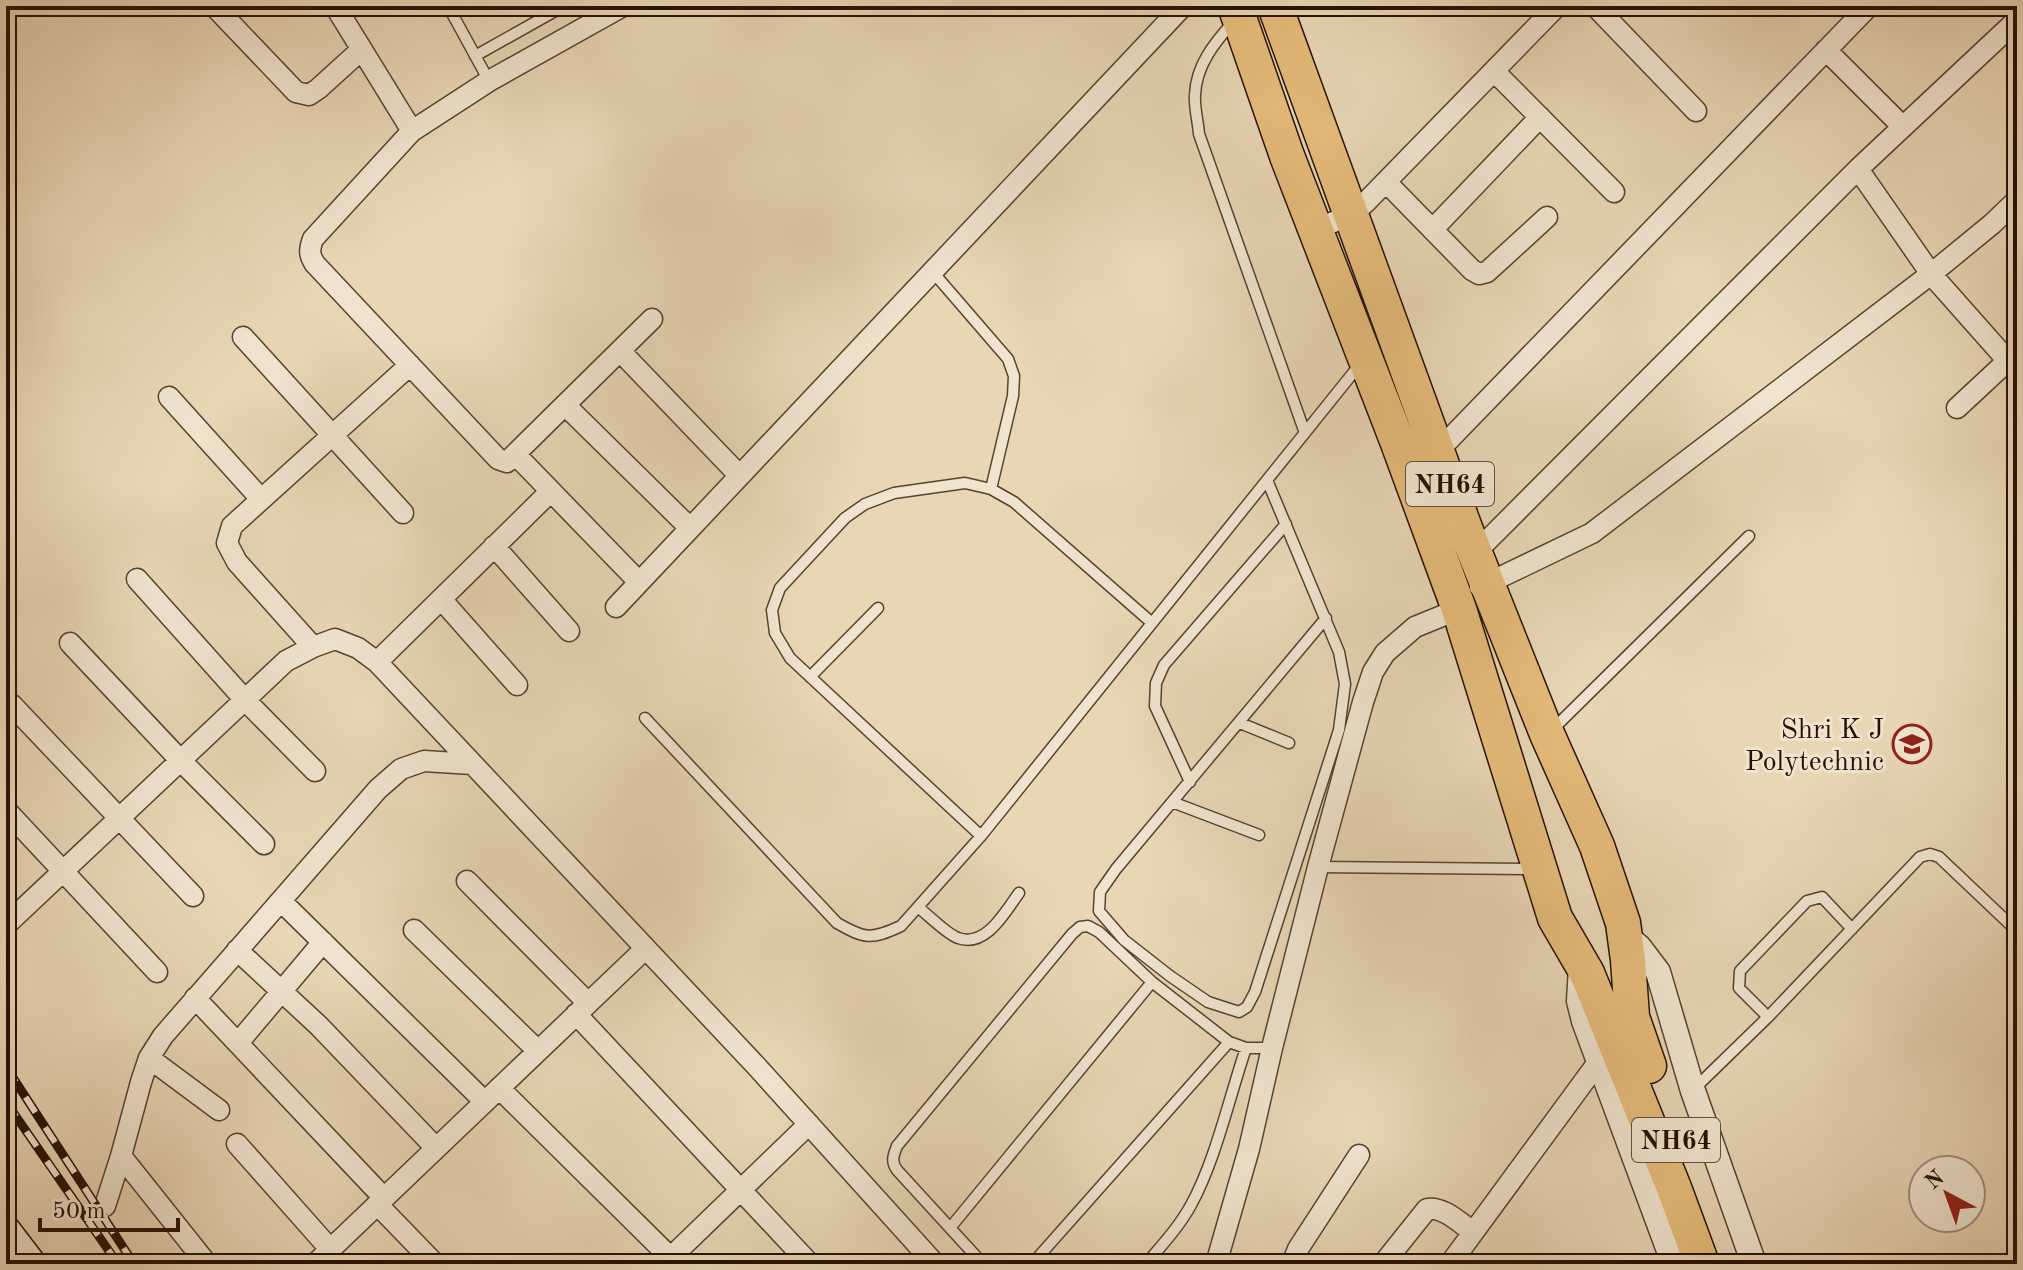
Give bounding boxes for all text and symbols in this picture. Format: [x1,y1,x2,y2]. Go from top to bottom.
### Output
road number: NH64 [1406,462,1494,506]
place label: Shri K J Polytechnic [1745,717,1884,777]
school or university icon: Shri K J Polytechnic [1891,723,1933,765]
road number: NH64 [1632,1118,1720,1162]
north arrow [1907,1154,1987,1234]
text: N [1922,1166,1949,1194]
scale bar [40,1182,178,1232]
text: 50 m [52,1200,106,1224]

